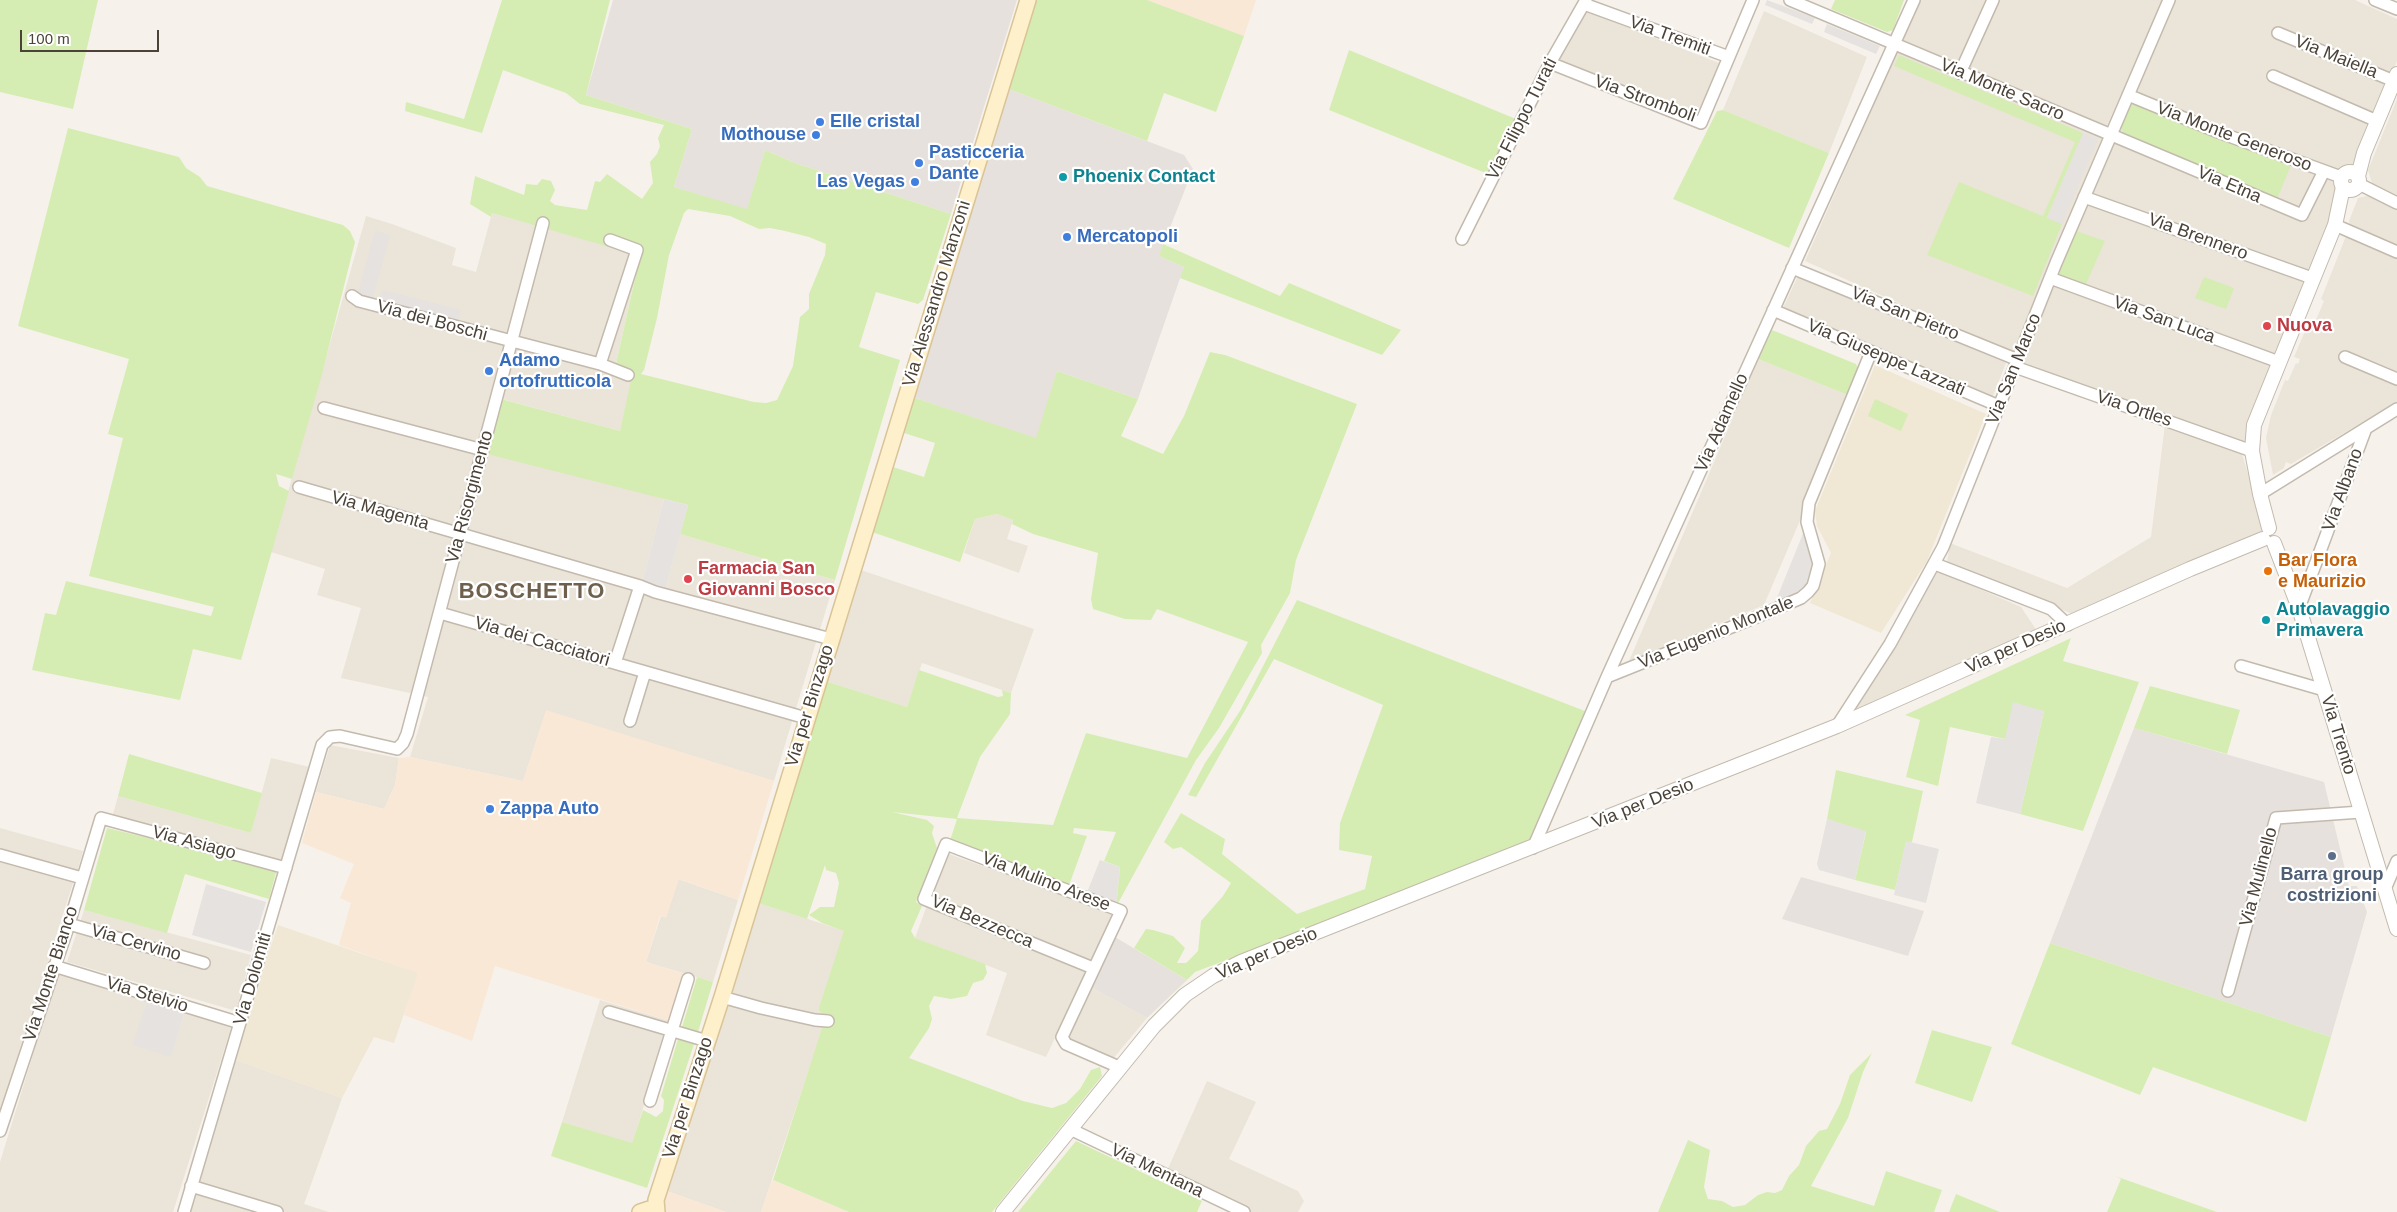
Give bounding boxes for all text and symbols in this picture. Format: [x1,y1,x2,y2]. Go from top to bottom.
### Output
street label: Via Tremiti [1626,11,1714,61]
scale bar [22,20,161,52]
text: 100 m [28,30,70,47]
street label: Via Maiella [2291,31,2381,83]
street label: Via Filippo Turati [1482,54,1562,184]
street label: Via Monte Sacro [1937,54,2067,126]
street label: Via Stromboli [1591,71,1699,127]
street label: Via Monte Generoso [2153,97,2315,177]
place label: Elle cristal [830,111,920,133]
marker: Elle cristal [814,116,826,128]
place label: Mothouse [721,124,806,146]
marker: Mothouse [810,129,822,141]
place label: Pasticceria Dante [929,142,1024,184]
marker: Pasticceria Dante [913,157,925,169]
street label: Via Etna [2194,162,2264,208]
place label: Phoenix Contact [1073,166,1215,188]
place label: Las Vegas [817,171,905,193]
marker: Phoenix Contact [1057,171,1069,183]
marker: Las Vegas [909,176,921,188]
street label: Via Alessandro Manzoni [898,198,976,390]
street label: Via Brennero [2145,209,2251,265]
place label: Mercatopoli [1077,226,1178,248]
marker: Mercatopoli [1061,231,1073,243]
street label: Via San Pietro [1848,282,1962,346]
street label: Via San Luca [2110,292,2218,348]
street label: Via dei Boschi [374,296,490,346]
street label: Via San Marco [1982,310,2046,428]
street label: Via Giuseppe Lazzati [1804,315,1968,401]
place label: Nuova [2277,315,2332,337]
marker: Nuova [2261,320,2273,332]
place label: Adamo ortofrutticola [499,350,611,392]
marker: Adamo ortofrutticola [483,365,495,377]
street label: Via Adamello [1691,370,1753,476]
street label: Via Ortles [2093,386,2175,432]
street label: Via Risorgimento [442,428,498,566]
street label: Via Albano [2318,446,2368,534]
street label: Via Magenta [329,487,431,535]
place label: Bar Flora e Maurizio [2278,550,2366,592]
place label: Farmacia San Giovanni Bosco [698,558,835,600]
marker: Bar Flora e Maurizio [2262,565,2274,577]
marker: Farmacia San Giovanni Bosco [682,573,694,585]
district label: BOSCHETTO [458,579,606,605]
street label: Via Eugenio Montale [1635,592,1797,674]
place label: Autolavaggio Primavera [2276,599,2390,642]
street label: Via dei Cacciatori [472,612,612,672]
marker: Autolavaggio Primavera [2260,614,2272,626]
street label: Via per Desio [1962,615,2070,679]
street label: Via per Binzago [781,642,839,770]
street label: Via Trento [2316,693,2360,777]
street label: Via per Desio [1589,774,1697,834]
place label: Zappa Auto [500,798,599,820]
marker: Zappa Auto [484,803,496,815]
street label: Via Asiago [150,821,238,865]
street label: Via Mulinello [2235,825,2283,929]
street label: Via Mulino Arese [979,848,1113,916]
marker: Barra group costrizioni [2326,850,2338,862]
place label: Barra group costrizioni [2280,864,2384,906]
street label: Via Bezzecca [928,891,1036,953]
street label: Via Monte Bianco [19,904,83,1044]
street label: Via Cervino [88,920,184,966]
street label: Via per Desio [1213,923,1321,985]
street label: Via Dolomiti [229,930,277,1028]
street label: Via Stelvio [103,972,191,1018]
street label: Via per Binzago [658,1034,718,1162]
street label: Via Mentana [1107,1139,1207,1203]

